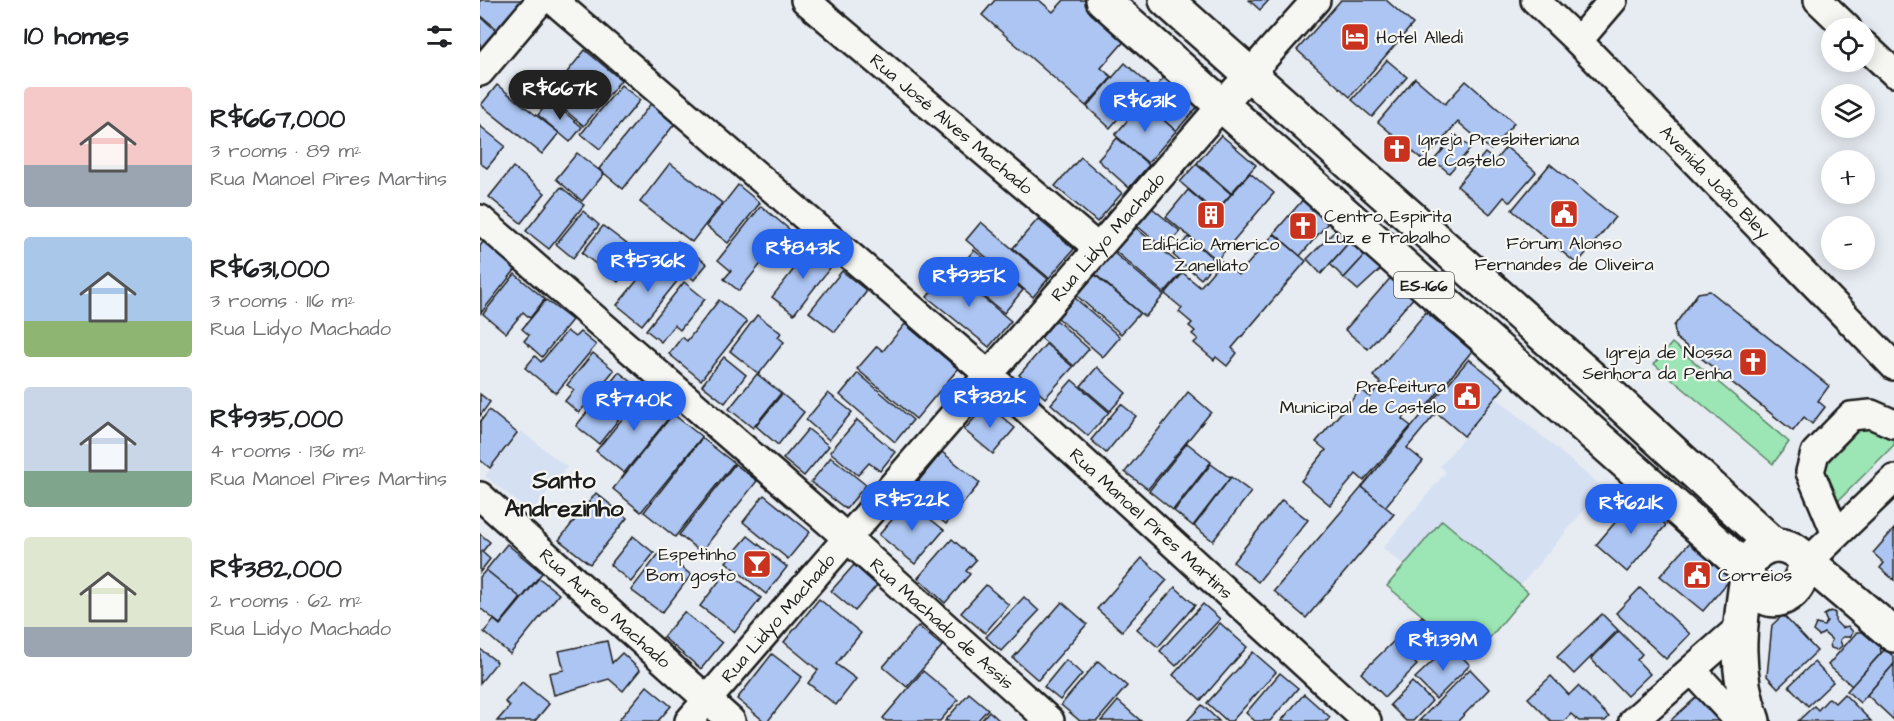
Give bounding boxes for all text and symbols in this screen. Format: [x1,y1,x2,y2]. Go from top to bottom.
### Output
text: 10 homes [24,18,129,54]
map controls [1821,18,1875,270]
button: locate [1821,18,1875,72]
icon: filters [423,20,456,53]
hotel icon: Hotel Alledi [1339,21,1371,53]
place label: Hotel Alledi [1376,25,1463,50]
street label: Rua José Alves Machado [864,48,1038,201]
pin: R$667K [511,70,609,121]
text: R$667K [523,75,597,103]
pin: R$631K [1096,82,1194,133]
button: layers [1821,84,1875,138]
text: R$631K [1114,87,1176,115]
text: R$667,000 [210,101,345,137]
icon: home [72,111,144,183]
street label: Avenida João Bley [1654,120,1776,245]
place label: Igreja Presbiteriana de Castelo [1418,127,1579,173]
church icon: Igreja Presbiteriana de Castelo [1381,133,1413,165]
text: 3 rooms · 89 m² [210,137,362,165]
button: + [1821,150,1875,204]
text: Rua Manoel Pires Martins [210,165,447,193]
street label: Rua Lidyo Machado [1045,168,1171,307]
public building icon: Fórum Alonso Fernandes de Oliveira [1548,198,1580,230]
building icon: Edifício Americo Zanellato [1195,199,1227,231]
place label: Centro Espirita Luz e Trabalho [1324,204,1452,250]
church icon: Centro Espirita Luz e Trabalho [1287,210,1319,242]
button: − [1821,216,1875,270]
pin: R$843K [754,229,852,280]
place label: Fórum Alonso Fernandes de Oliveira [1474,231,1654,277]
place label: Edifício Americo Zanellato [1143,232,1279,278]
text: R$843K [766,234,840,262]
pin: R$536K [599,242,697,293]
text: R$536K [611,247,685,275]
text: R$631,000 [210,251,330,287]
pin: R$935K [920,257,1018,308]
icon: home [72,261,144,333]
text: R$935K [932,262,1006,290]
road number: ES-166 [1394,272,1454,298]
text: 3 rooms · 116 m² [210,287,355,315]
text: Rua Lidyo Machado [210,315,391,343]
place label: Igreja de Nossa Senhora da Penha [1582,340,1732,386]
church icon: Igreja de Nossa Senhora da Penha [1737,346,1769,378]
place label: Prefeitura Municipal de Castelo [1280,374,1446,420]
pin: R$382K [941,378,1039,429]
public building icon: Prefeitura Municipal de Castelo [1451,380,1483,412]
pin: R$740K [585,381,683,432]
text: R$382K [954,383,1026,411]
text: R$740K [596,386,672,414]
text: R$935,000 [210,401,343,437]
icon: home [72,411,144,483]
text: 4 rooms · 136 m² [210,437,366,465]
street label: Rua Manoel Pires Martins [1064,443,1238,605]
district label: Santo Andrezinho [505,464,624,526]
text: Rua Manoel Pires Martins [210,465,447,493]
pin: R$522K [863,481,961,532]
pin: R$621K [1582,484,1680,535]
text: R$522K [875,486,949,514]
text: R$621K [1599,489,1663,517]
place label: Espetinho Bom gosto [646,542,736,589]
street label: Rua Aureo Machado [534,543,676,674]
bar icon: Espetinho Bom gosto [741,548,773,580]
street label: Rua Lidyo Machado [716,549,841,688]
text: R$382,000 [210,551,342,587]
street label: Rua Machado de Assis [864,552,1019,695]
public building icon: Correios [1681,559,1713,591]
icon: home [72,561,144,633]
place label: Correios [1718,563,1792,588]
text: 2 rooms · 62 m² [210,587,362,615]
text: Rua Lidyo Machado [210,615,391,643]
pin: R$1.39M [1388,621,1498,672]
text: R$1.39M [1409,626,1477,654]

